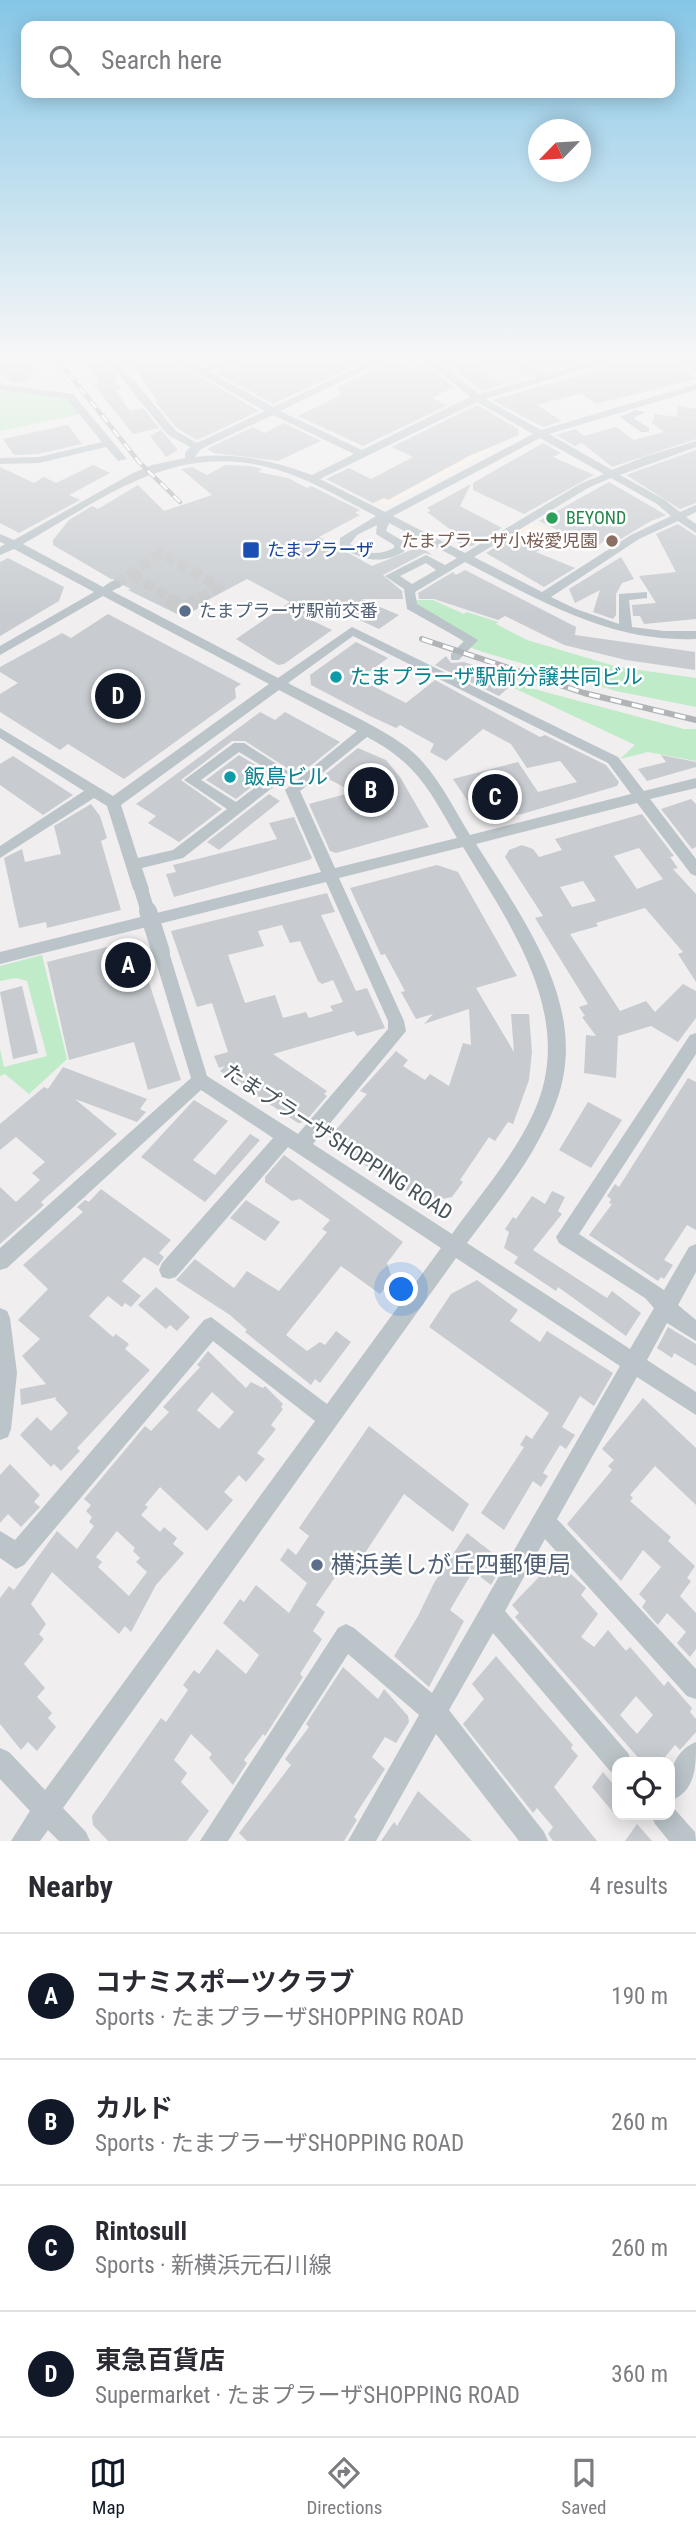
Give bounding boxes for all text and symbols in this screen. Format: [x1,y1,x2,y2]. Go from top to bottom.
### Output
search box [21,21,675,98]
icon: search [45,41,83,79]
text: Search here [101,45,222,75]
north arrow [528,119,591,182]
place label: BEYOND [566,507,626,528]
marker: BEYOND [544,510,560,526]
place label: たまプラーザ小桜愛児園 [401,530,598,551]
marker: たまプラーザ小桜愛児園 [604,533,620,549]
place label: たまプラーザ [267,539,374,560]
marker: たまプラーザ [241,540,261,560]
place label: たまプラーザ駅前交番 [199,600,378,621]
marker: たまプラーザ駅前交番 [177,603,193,619]
place label: たまプラーザ駅前分譲共同ビル [350,665,643,689]
marker: たまプラーザ駅前分譲共同ビル [328,669,344,685]
pin: D [95,670,141,722]
pin: B [348,764,394,816]
place label: 飯島ビル [244,765,328,789]
marker: 飯島ビル [222,769,238,785]
pin: C [472,771,518,823]
pin: A [105,939,151,991]
street label: たまプラーザSHOPPING ROAD [219,1059,457,1225]
your location [384,1272,418,1306]
place label: 横浜美しが丘四郵便局 [331,1551,571,1579]
marker: 横浜美しが丘四郵便局 [309,1557,325,1573]
map controls [612,1757,675,1820]
button: locate [612,1757,675,1820]
text: Nearby [28,1869,113,1904]
text: 4 results [590,1873,668,1900]
text: コナミスポーツクラブ [95,1967,354,1997]
text: A [44,1983,58,2010]
text: 190 m [611,1983,668,2010]
text: Sports · たまプラーザSHOPPING ROAD [95,2004,464,2031]
text: カルド [95,2093,173,2123]
text: B [45,2109,57,2136]
text: 260 m [611,2109,668,2136]
text: Sports · たまプラーザSHOPPING ROAD [95,2130,464,2157]
text: Rintosull [95,2216,187,2246]
text: C [44,2235,58,2262]
text: 260 m [611,2235,668,2262]
text: Sports · 新横浜元石川線 [95,2252,332,2279]
text: 東急百貨店 [95,2345,225,2375]
text: D [45,2361,58,2388]
text: 360 m [611,2361,668,2388]
text: Supermarket · たまプラーザSHOPPING ROAD [95,2382,520,2409]
tab: Map [89,2454,127,2519]
tab: Directions [306,2454,382,2519]
tab: Saved [561,2454,607,2519]

